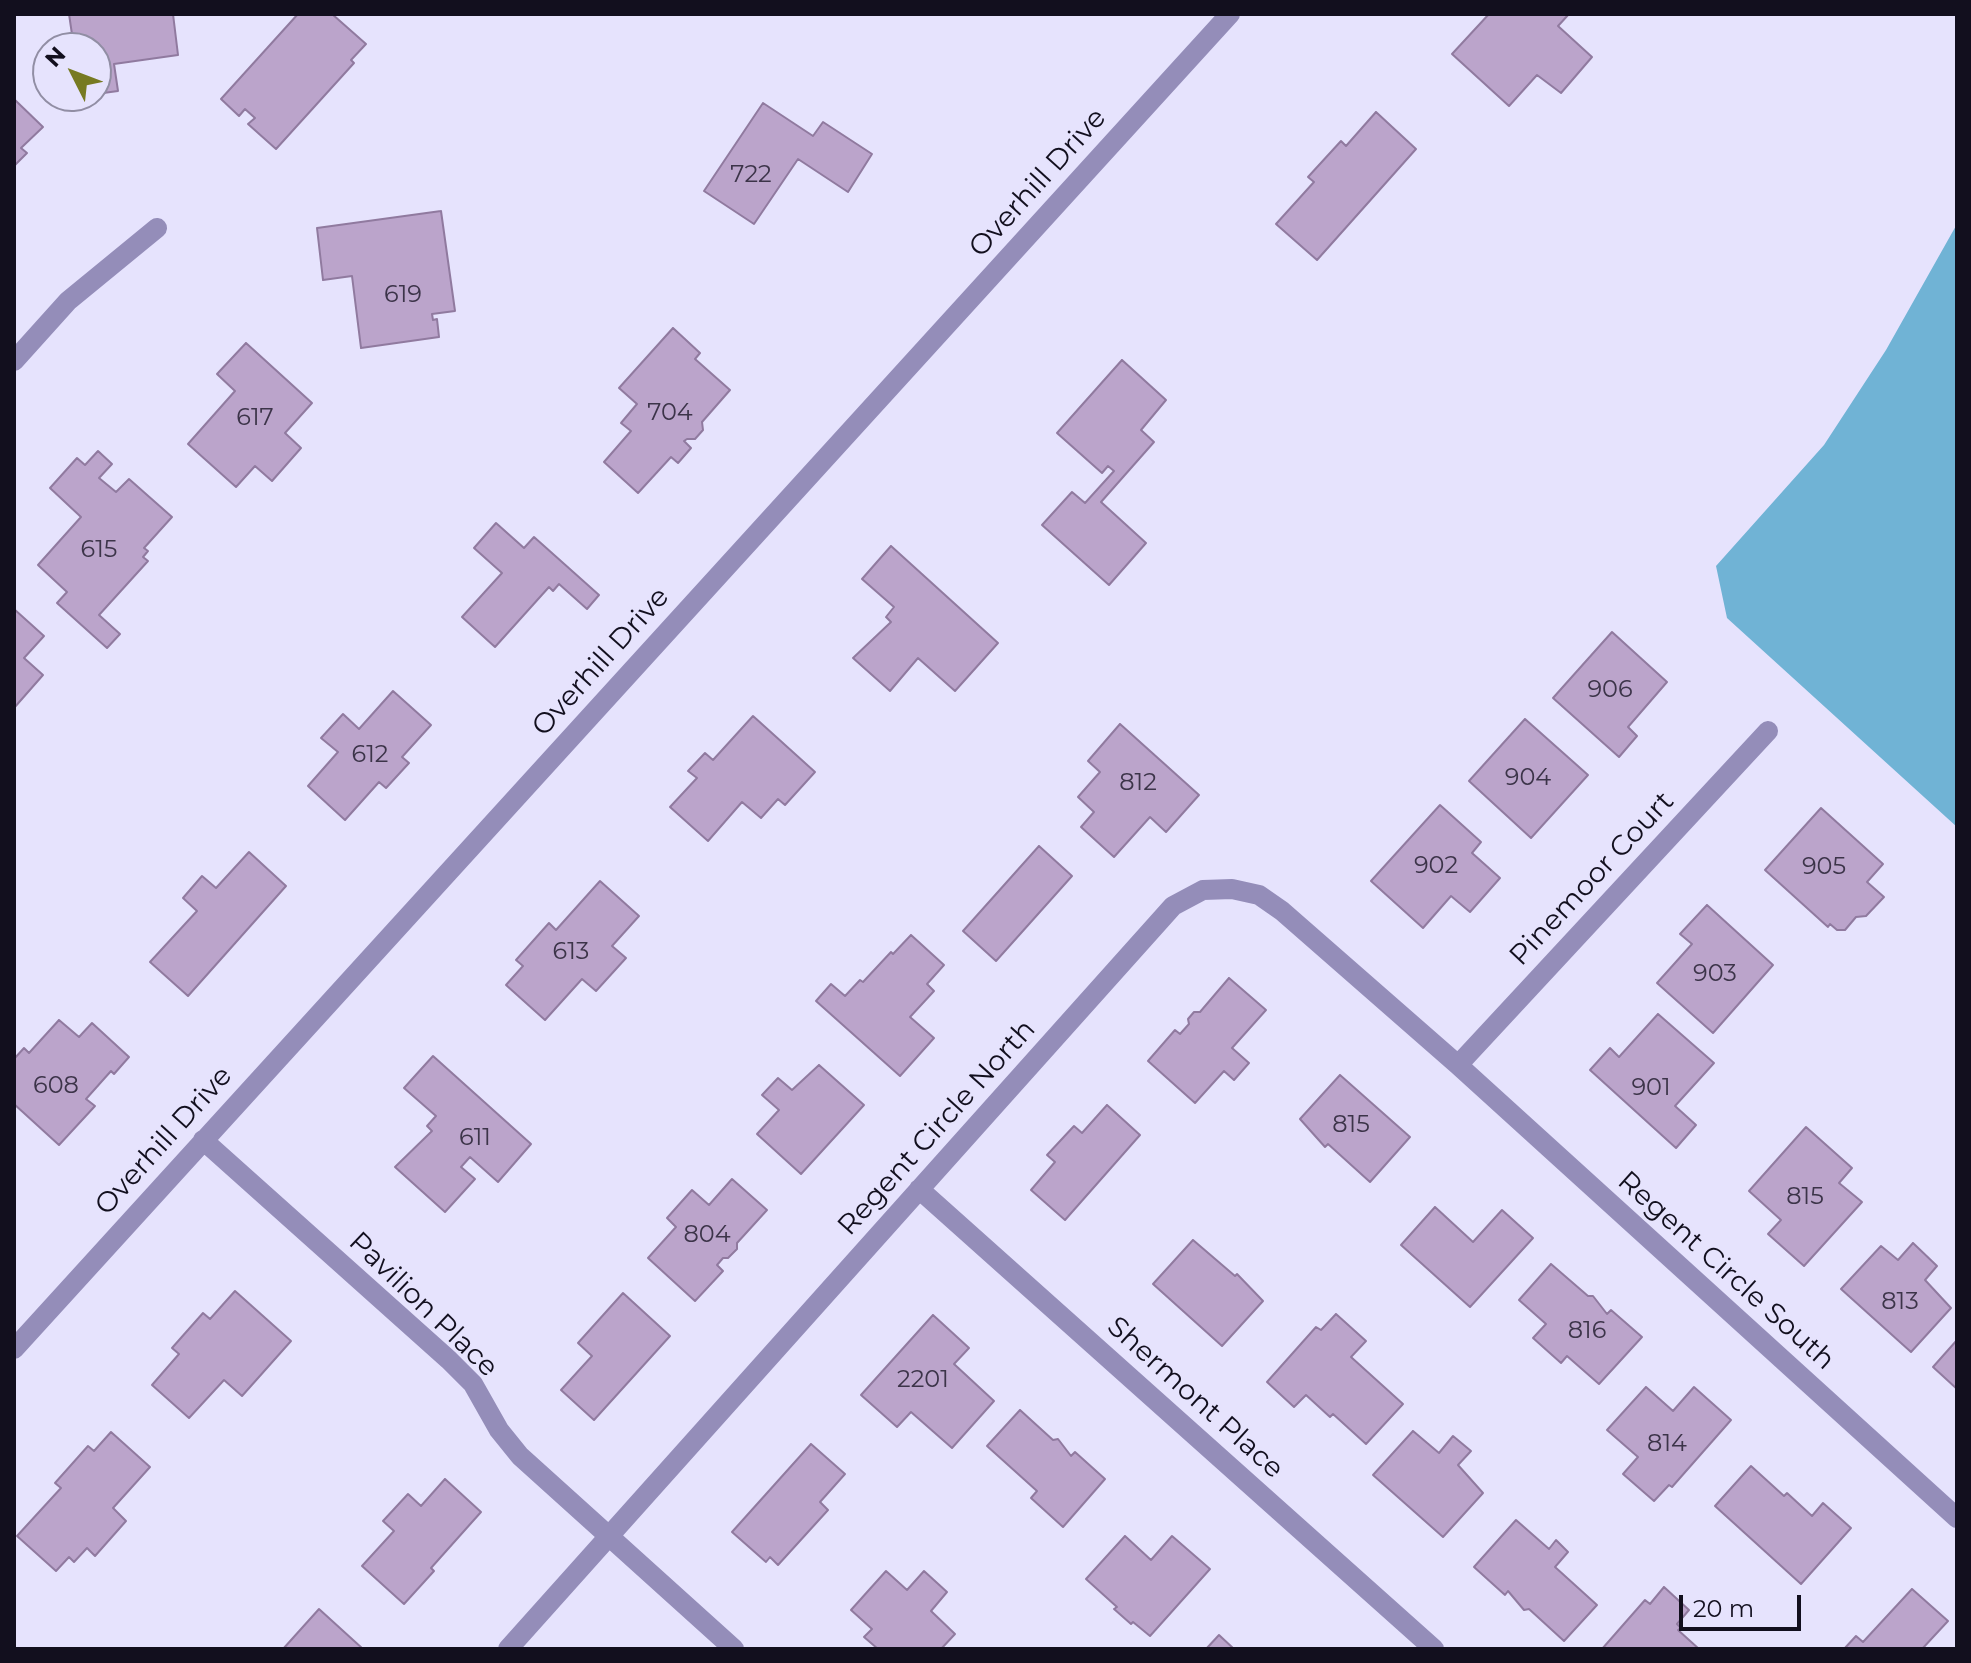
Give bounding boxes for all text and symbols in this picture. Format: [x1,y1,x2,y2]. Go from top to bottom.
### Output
north arrow [32,32,112,112]
text: N [39,41,71,73]
street label: Overhill Drive [962,102,1114,264]
house number: 722 [730,161,772,189]
house number: 619 [384,281,422,309]
house number: 704 [647,399,693,427]
house number: 617 [236,404,274,432]
house number: 615 [81,536,117,564]
street label: Overhill Drive [525,581,677,743]
house number: 906 [1587,676,1633,704]
house number: 612 [352,741,388,769]
house number: 904 [1505,764,1551,792]
house number: 812 [1119,769,1157,797]
street label: Pinemoor Court [1503,785,1681,973]
house number: 902 [1414,852,1458,880]
house number: 905 [1802,853,1846,881]
house number: 613 [553,938,589,966]
house number: 903 [1693,960,1737,988]
street label: Regent Circle North [831,1013,1043,1243]
street label: Overhill Drive [88,1060,240,1222]
house number: 608 [33,1072,79,1100]
house number: 901 [1631,1074,1671,1102]
house number: 815 [1332,1111,1370,1139]
house number: 611 [459,1124,491,1152]
street label: Regent Circle South [1611,1165,1841,1377]
house number: 815 [1786,1183,1824,1211]
house number: 804 [683,1221,731,1249]
street label: Pavilion Place [342,1225,504,1385]
house number: 813 [1881,1288,1919,1316]
street label: Shermont Place [1100,1310,1290,1486]
house number: 816 [1568,1317,1606,1345]
house number: 2201 [897,1366,949,1394]
house number: 814 [1647,1430,1687,1458]
scale bar [1683,1579,1805,1629]
text: 20 m [1693,1594,1754,1623]

